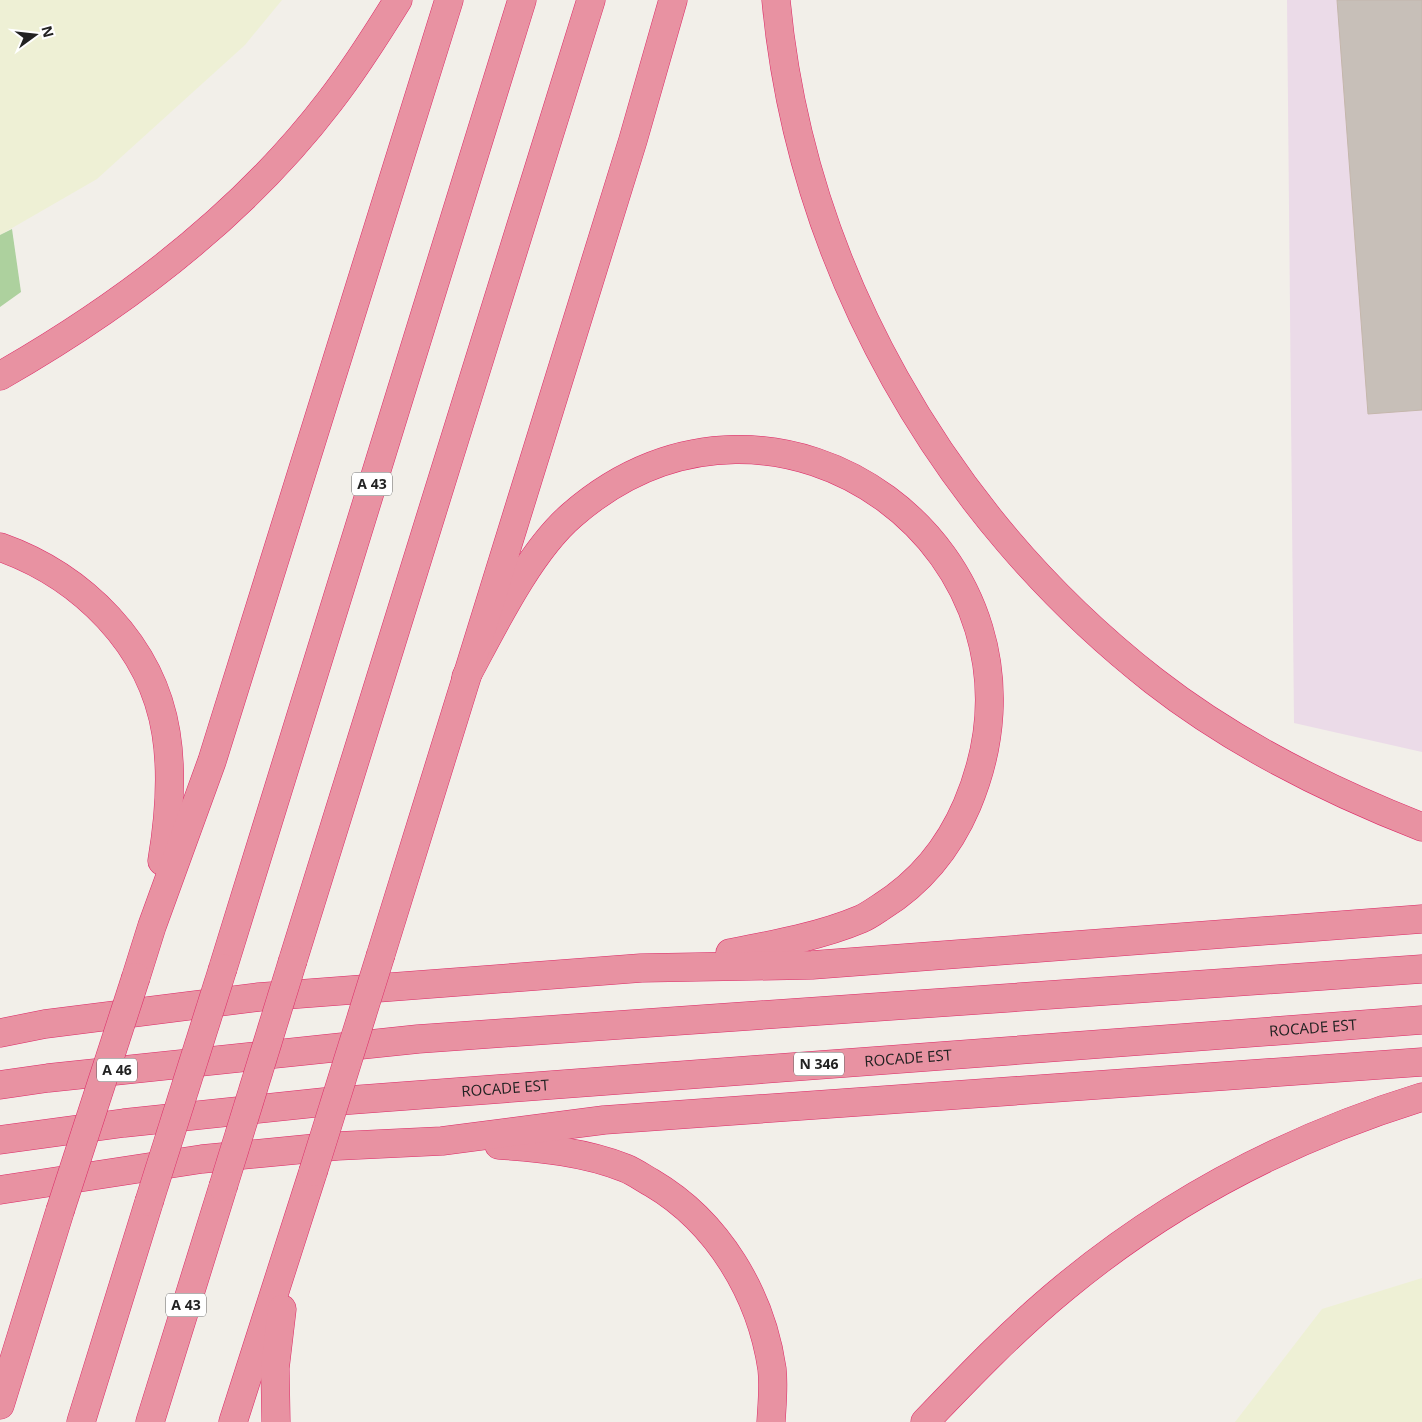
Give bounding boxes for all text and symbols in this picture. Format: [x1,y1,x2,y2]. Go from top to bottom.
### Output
north arrow [10,10,60,60]
text: N [37,24,59,39]
road number: A 43 [352,472,392,496]
street label: ROCADE EST [1268,1014,1358,1040]
street label: ROCADE EST [863,1044,953,1071]
road number: N 346 [794,1052,844,1076]
road number: A 46 [97,1058,137,1082]
street label: ROCADE EST [461,1074,550,1101]
road number: A 43 [166,1294,206,1316]

